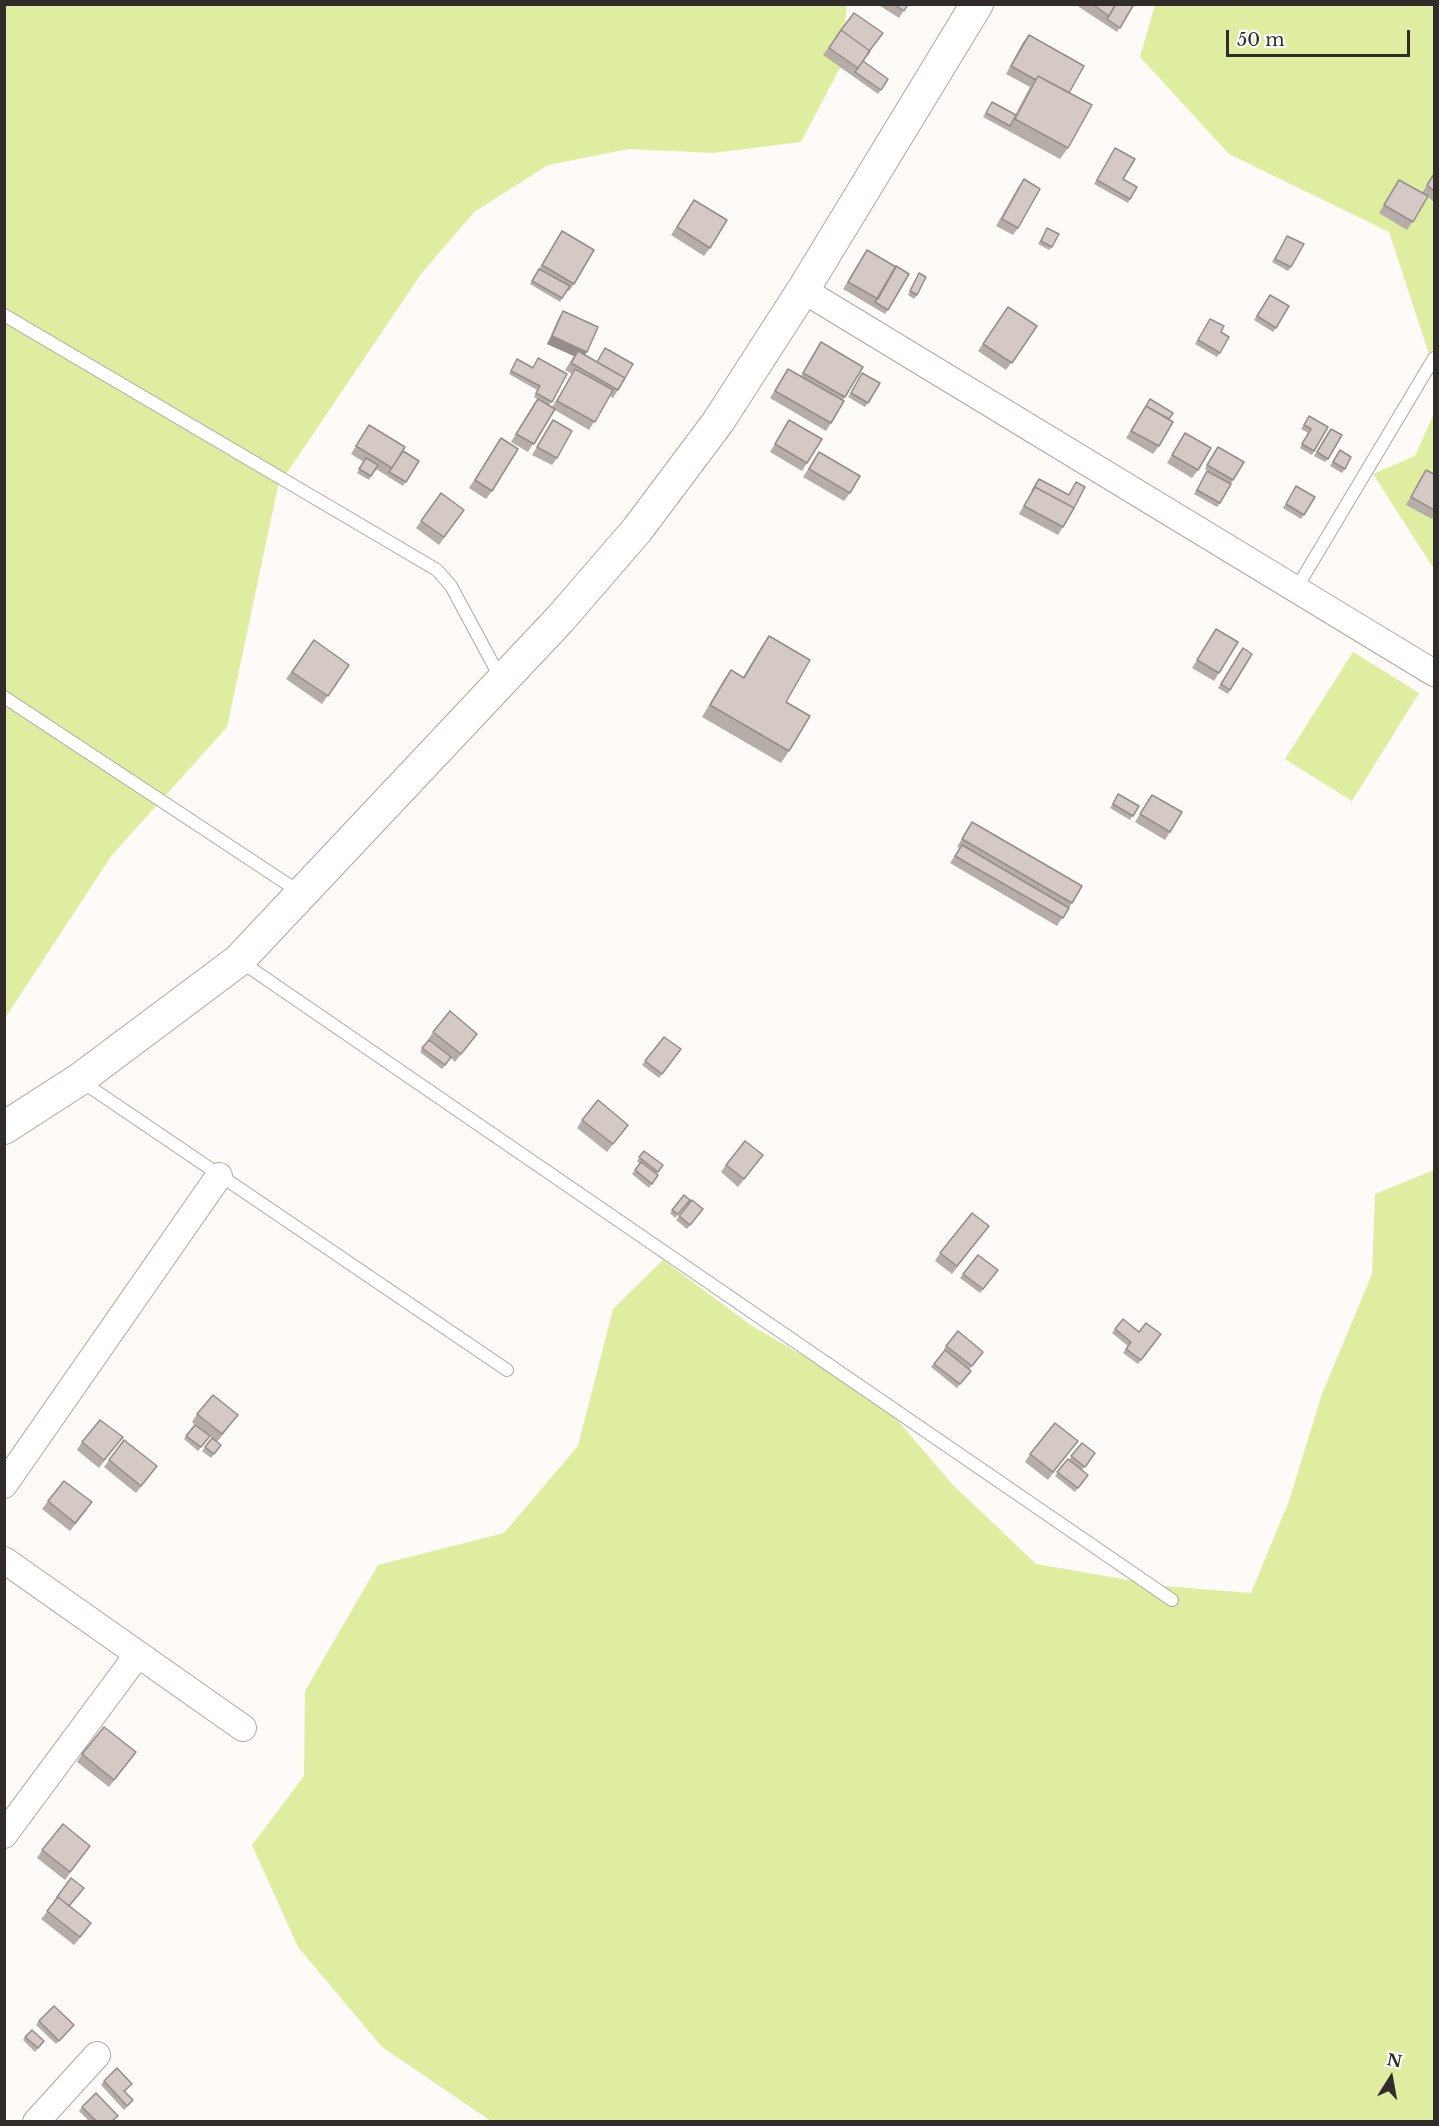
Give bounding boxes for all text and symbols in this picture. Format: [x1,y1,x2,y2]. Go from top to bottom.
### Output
scale bar [1229,18,1414,56]
text: 50 m [1237,29,1285,51]
north arrow [1361,2048,1421,2108]
text: N [1385,2049,1404,2072]

